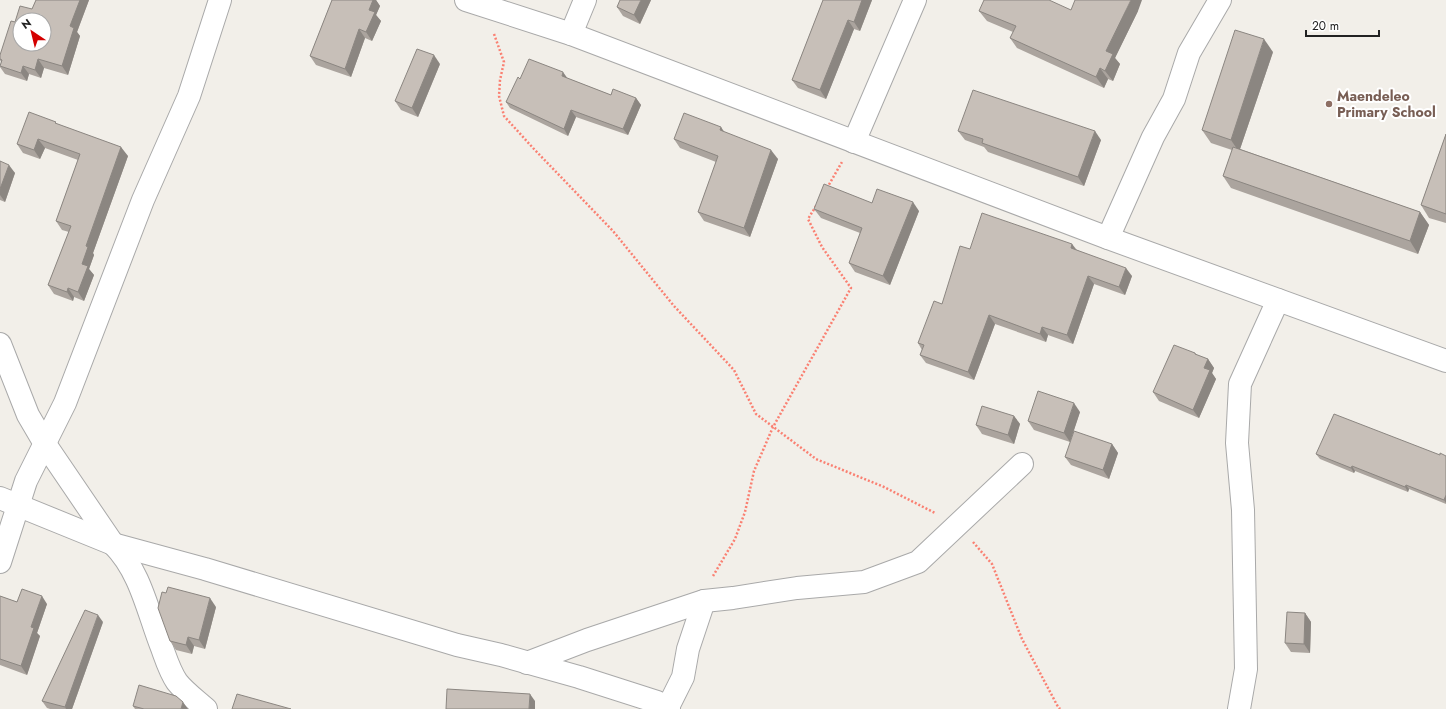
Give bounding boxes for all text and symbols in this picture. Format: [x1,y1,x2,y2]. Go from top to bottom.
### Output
north arrow [12,12,52,52]
scale bar [1306,12,1379,38]
text: N [18,15,34,33]
text: 20 m [1312,17,1339,35]
place label: Maendeleo Primary School [1337,86,1436,122]
marker: Maendeleo Primary School [1324,99,1334,109]

